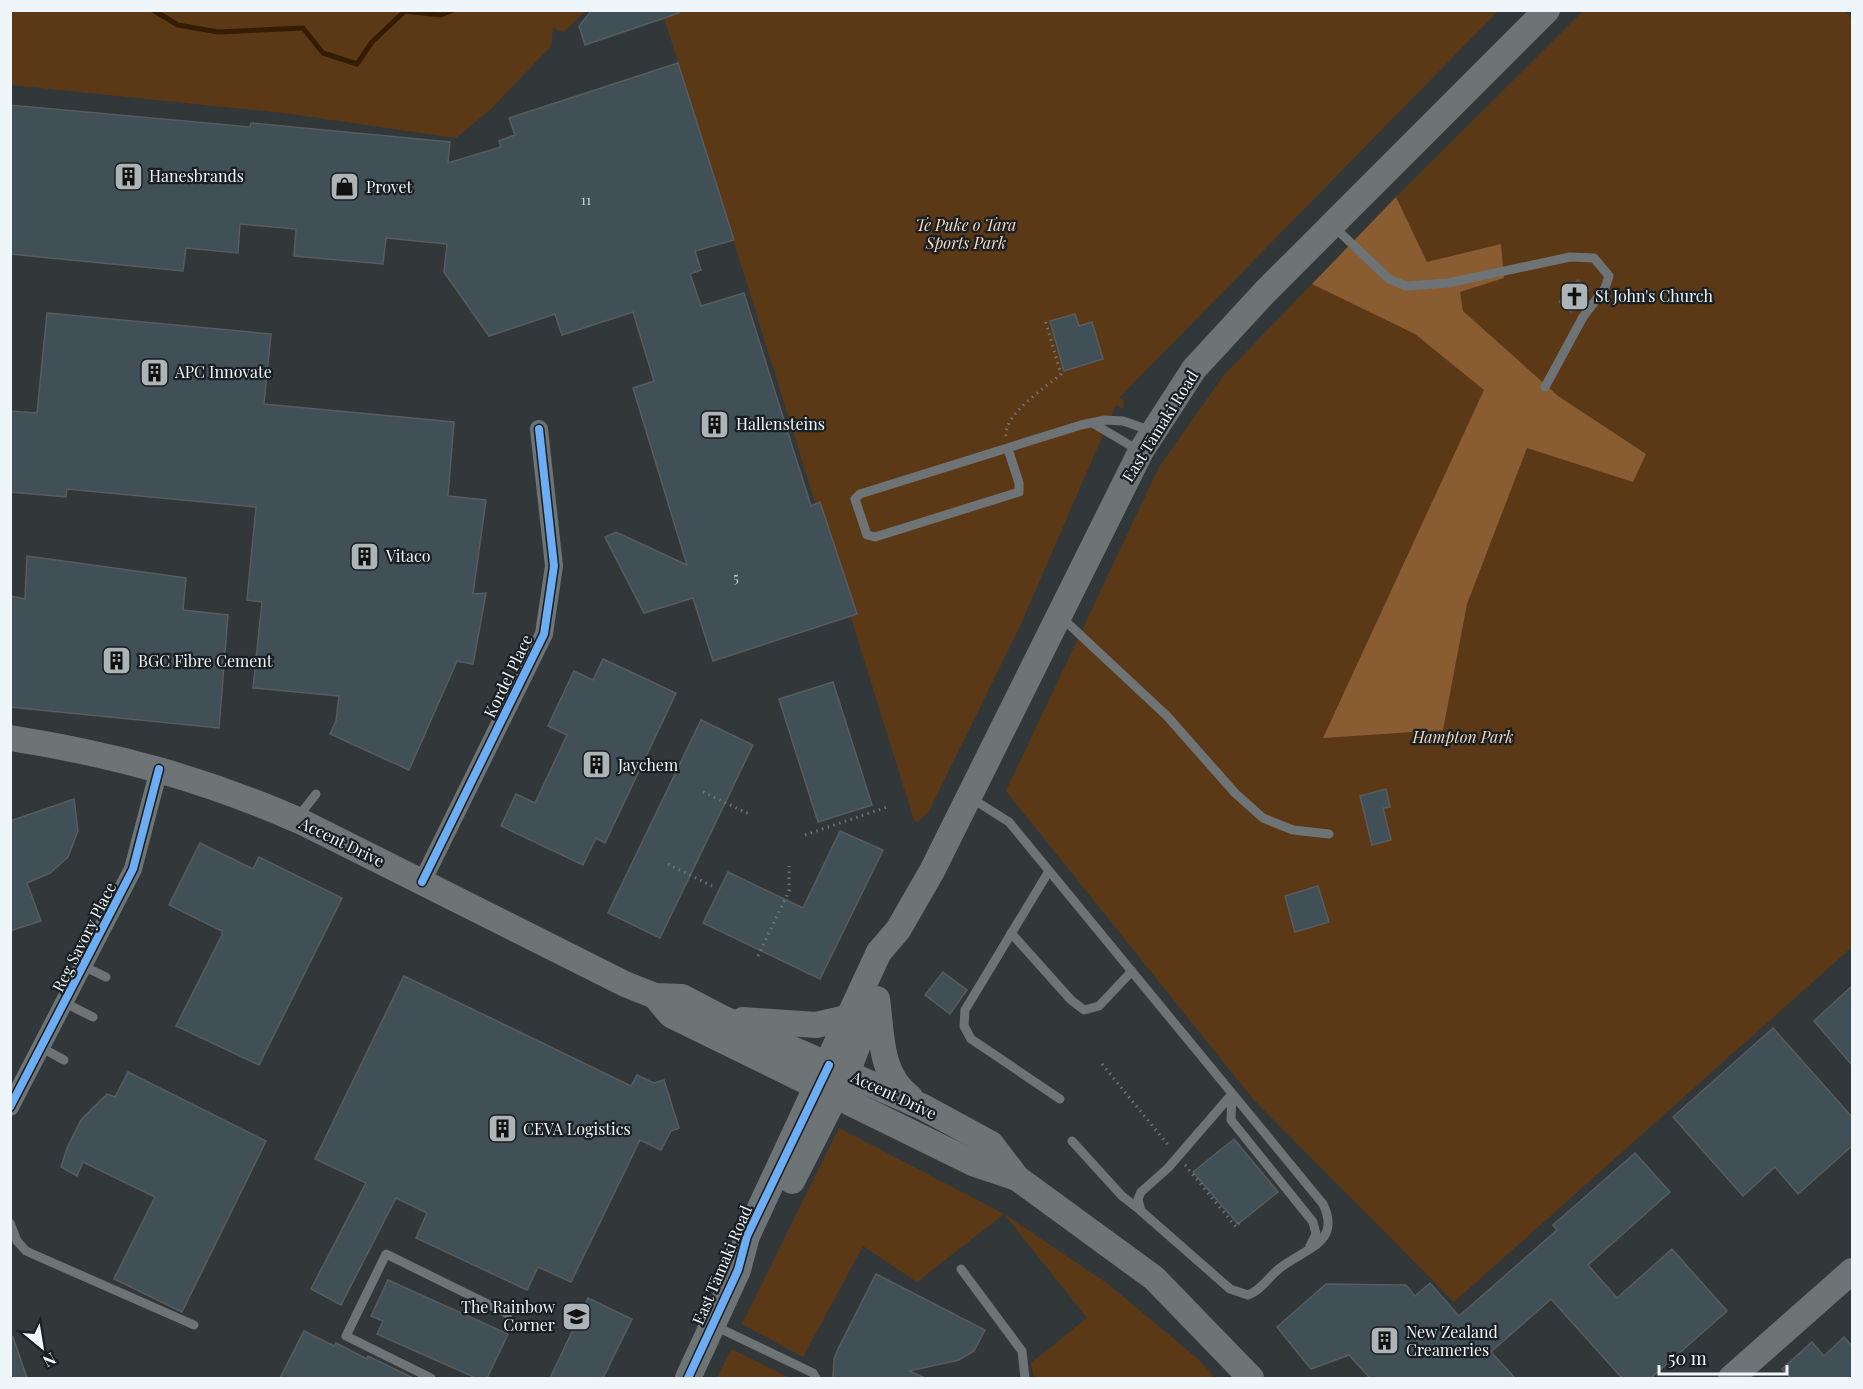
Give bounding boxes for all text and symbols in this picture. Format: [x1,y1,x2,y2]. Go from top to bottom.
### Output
building icon: Hanesbrands [112,160,144,192]
place label: Hanesbrands [149,165,244,186]
shop icon: Provet [329,171,361,203]
place label: Provet [366,176,413,197]
house number: 11 [581,190,591,209]
park label: Te Puke o Tara Sports Park [916,214,1016,253]
church icon: St John's Church [1558,280,1590,312]
place label: St John's Church [1595,285,1714,306]
building icon: APC Innovate [138,356,170,388]
place label: APC Innovate [174,361,272,382]
street label: East Tāmaki Road [1117,366,1202,485]
building icon: Hallensteins [699,408,731,440]
place label: Hallensteins [736,413,825,434]
building icon: Vitaco [349,540,381,572]
place label: Vitaco [385,545,431,566]
house number: 5 [733,568,739,587]
street label: Kordel Place [478,631,537,721]
building icon: BGC Fibre Cement [101,645,133,677]
place label: BGC Fibre Cement [138,650,273,671]
park label: Hampton Park [1412,726,1514,747]
building icon: Jaychem [581,749,613,781]
place label: Jaychem [617,754,678,775]
street label: Accent Drive [295,812,388,871]
street label: Reg Savory Place [47,878,120,995]
street label: Accent Drive [847,1065,940,1123]
building icon: CEVA Logistics [486,1113,518,1145]
place label: CEVA Logistics [523,1118,631,1139]
street label: East Tāmaki Road [687,1202,756,1328]
place label: The Rainbow Corner [461,1296,556,1335]
school or university icon: The Rainbow Corner [560,1300,592,1332]
north arrow [12,1317,72,1377]
place label: New Zealand Creameries [1406,1321,1498,1360]
building icon: New Zealand Creameries [1369,1325,1401,1357]
scale bar [1659,1338,1786,1376]
text: 50 m [1668,1346,1707,1370]
text: N [39,1348,60,1373]

